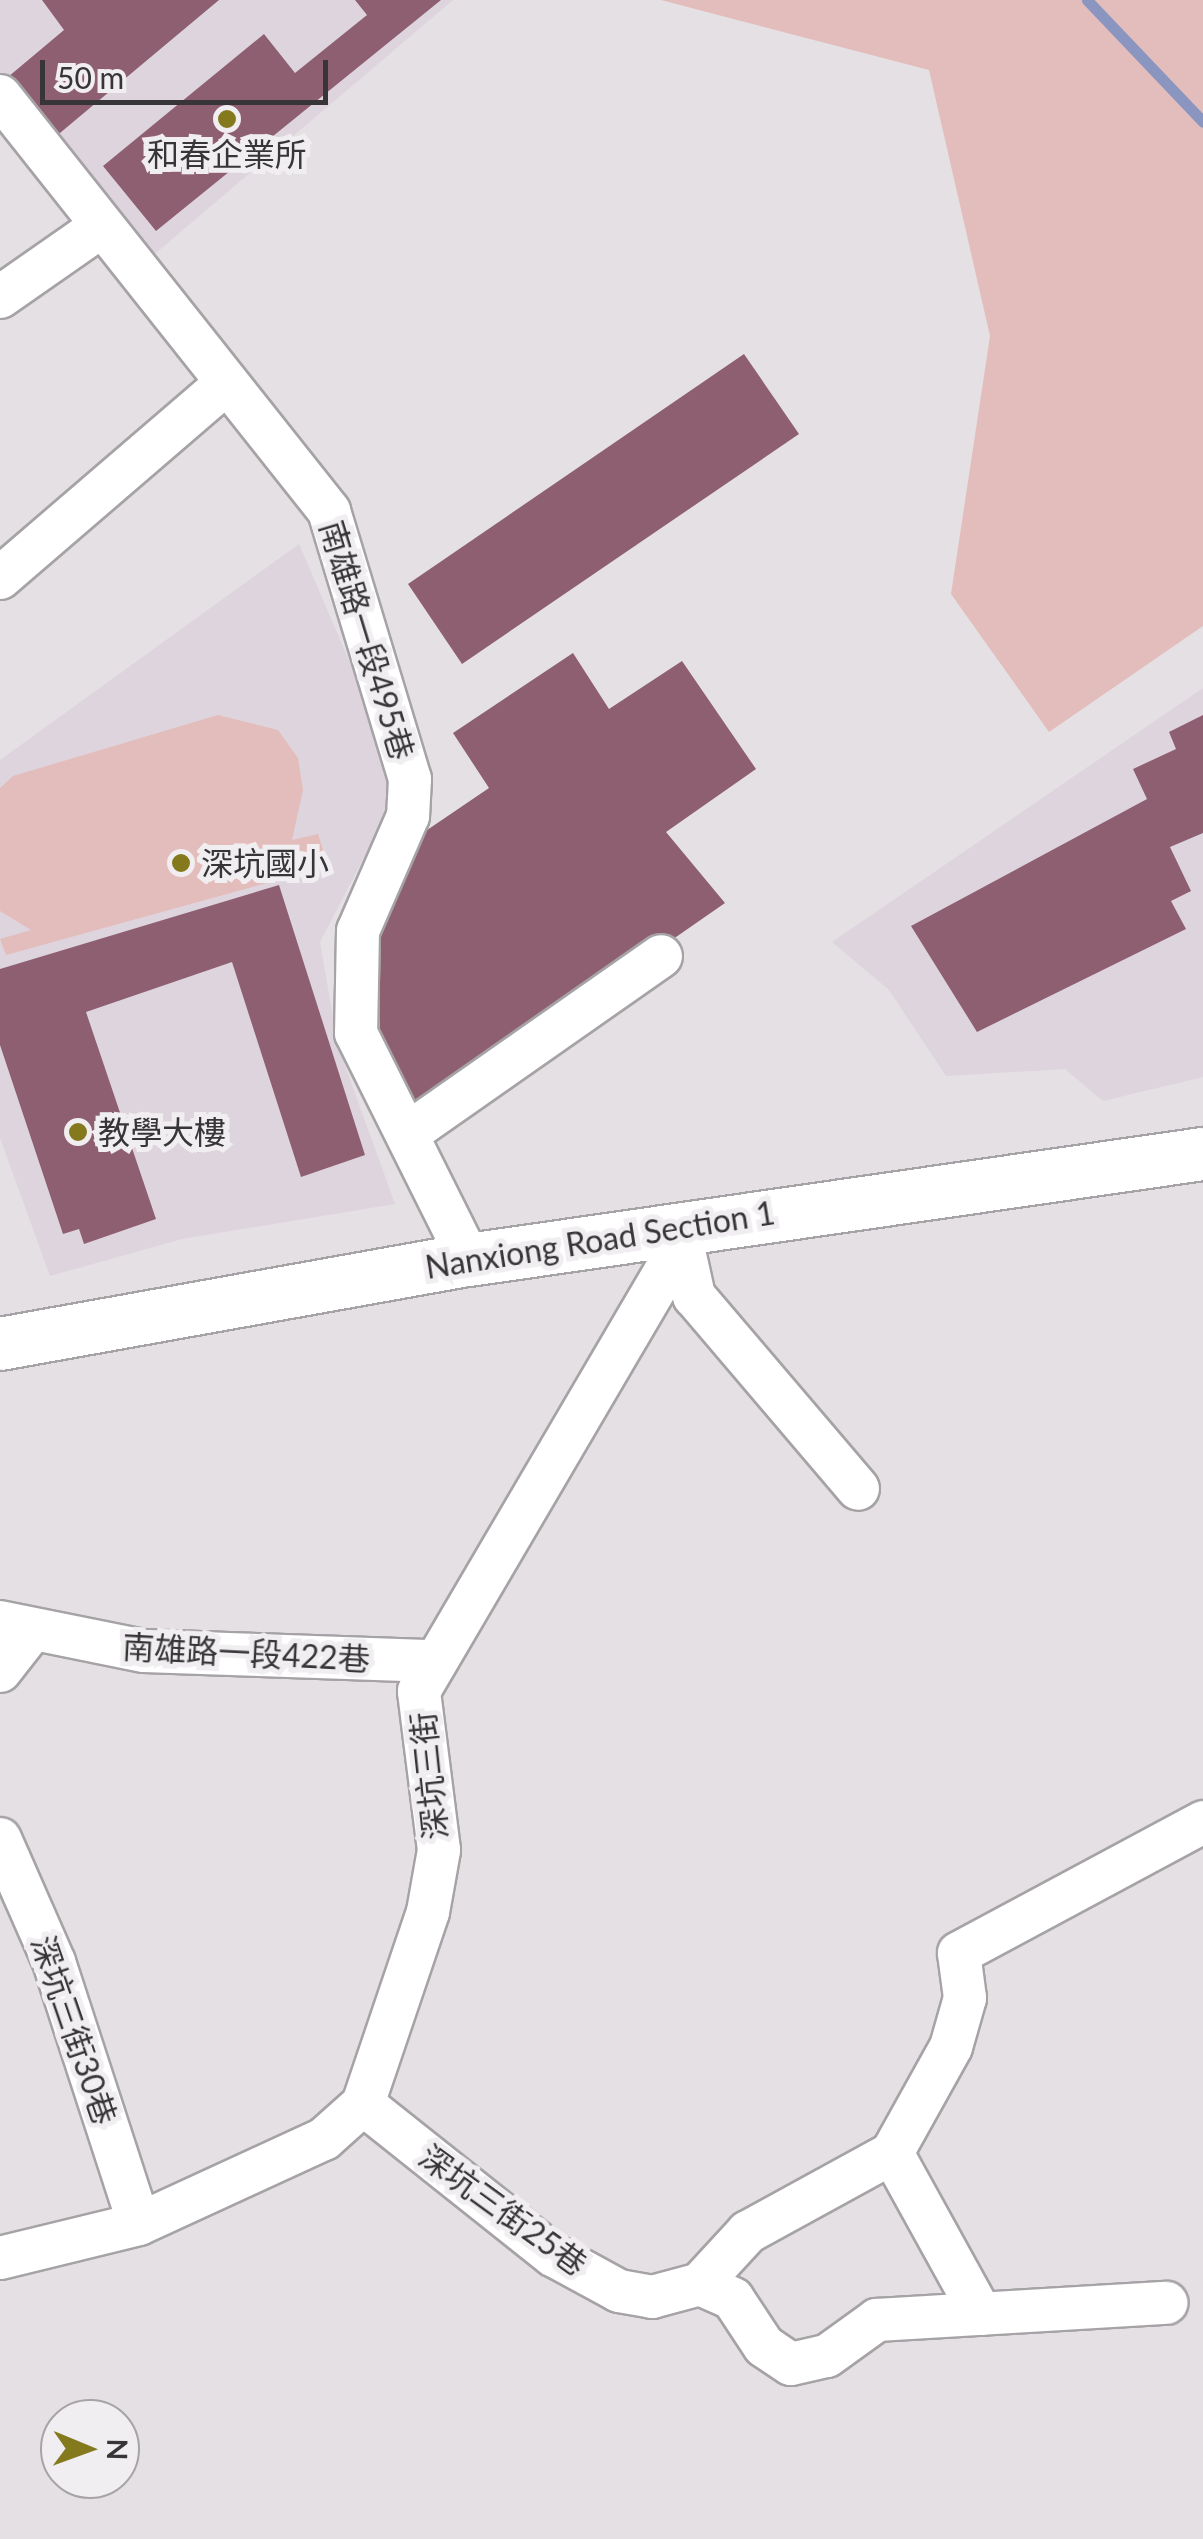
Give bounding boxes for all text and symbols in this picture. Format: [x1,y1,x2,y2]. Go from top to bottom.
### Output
scale bar [45,40,332,102]
text: 50 m [57,59,124,95]
marker: 和春企業所 [216,108,238,130]
place label: 和春企業所 [147,135,307,173]
street label: 南雄路一段495巷 [312,516,422,764]
place label: 深坑國小 [201,844,329,882]
marker: 深坑國小 [170,852,192,874]
place label: 教學大樓 [98,1113,226,1151]
marker: 教學大樓 [67,1121,89,1143]
street label: Nanxiong Road Section 1 [423,1193,777,1287]
street label: 南雄路一段422巷 [121,1627,371,1679]
street label: 深坑三街 [403,1710,455,1842]
street label: 深坑三街30巷 [24,1931,124,2129]
street label: 深坑三街25巷 [412,2137,594,2283]
north arrow [40,2399,140,2499]
text: N [101,2438,135,2461]

